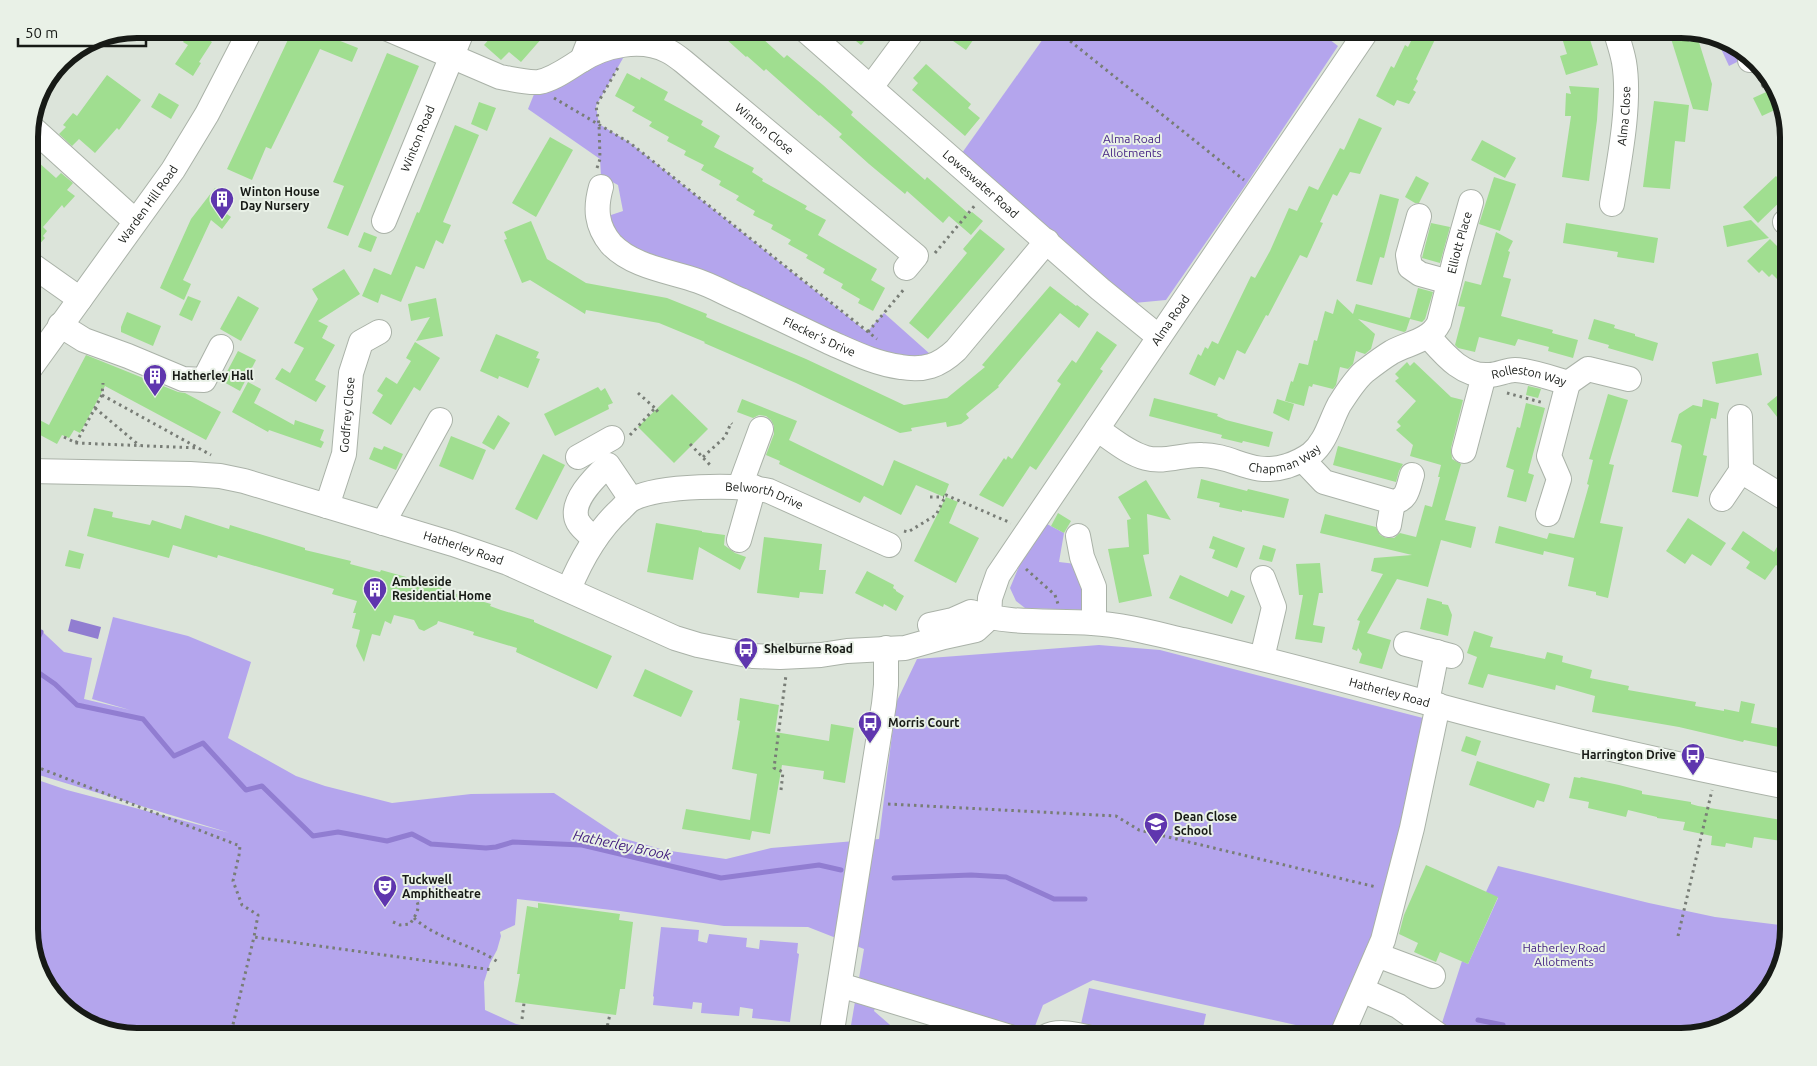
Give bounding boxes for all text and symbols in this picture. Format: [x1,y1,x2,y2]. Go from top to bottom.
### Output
scale bar [18,15,145,47]
text: 50 m [25,24,58,41]
street label: Alma Close [1615,86,1632,146]
street label: Winton Close [733,101,796,157]
street label: Winton Road [398,104,437,173]
park label: Alma Road Allotments [1102,132,1162,159]
street label: Loweswater Road [941,147,1021,220]
street label: Warden Hill Road [115,163,180,246]
place label: Winton House Day Nursery [240,185,320,212]
building icon: Winton House Day Nursery [209,186,235,220]
street label: Elliott Place [1445,210,1474,275]
street label: Alma Road [1149,292,1192,348]
street label: Flecker's Drive [781,314,858,359]
building icon: Hatherley Hall [142,363,168,397]
street label: Rolleston Way [1490,363,1568,388]
place label: Hatherley Hall [172,369,254,382]
street label: Godfrey Close [337,377,357,453]
street label: Chapman Way [1247,442,1323,475]
street label: Belworth Drive [725,480,805,512]
street label: Hatherley Road [422,528,505,567]
place label: Ambleside Residential Home [392,575,491,602]
building icon: Ambleside Residential Home [362,576,388,610]
bus stop icon: Shelburne Road [733,636,759,670]
place label: Shelburne Road [764,642,853,655]
street label: Hatherley Road [1348,675,1431,709]
bus stop icon: Morris Court [857,710,883,744]
place label: Morris Court [888,716,960,729]
bus stop icon: Harrington Drive [1680,742,1706,776]
place label: Harrington Drive [1581,748,1676,761]
place label: Dean Close School [1174,810,1237,837]
school or university icon: Dean Close School [1143,811,1169,845]
water label: Hatherley Brook [572,827,673,863]
place label: Tuckwell Amphitheatre [402,873,481,900]
theatre icon: Tuckwell Amphitheatre [372,874,398,908]
park label: Hatherley Road Allotments [1522,941,1606,968]

